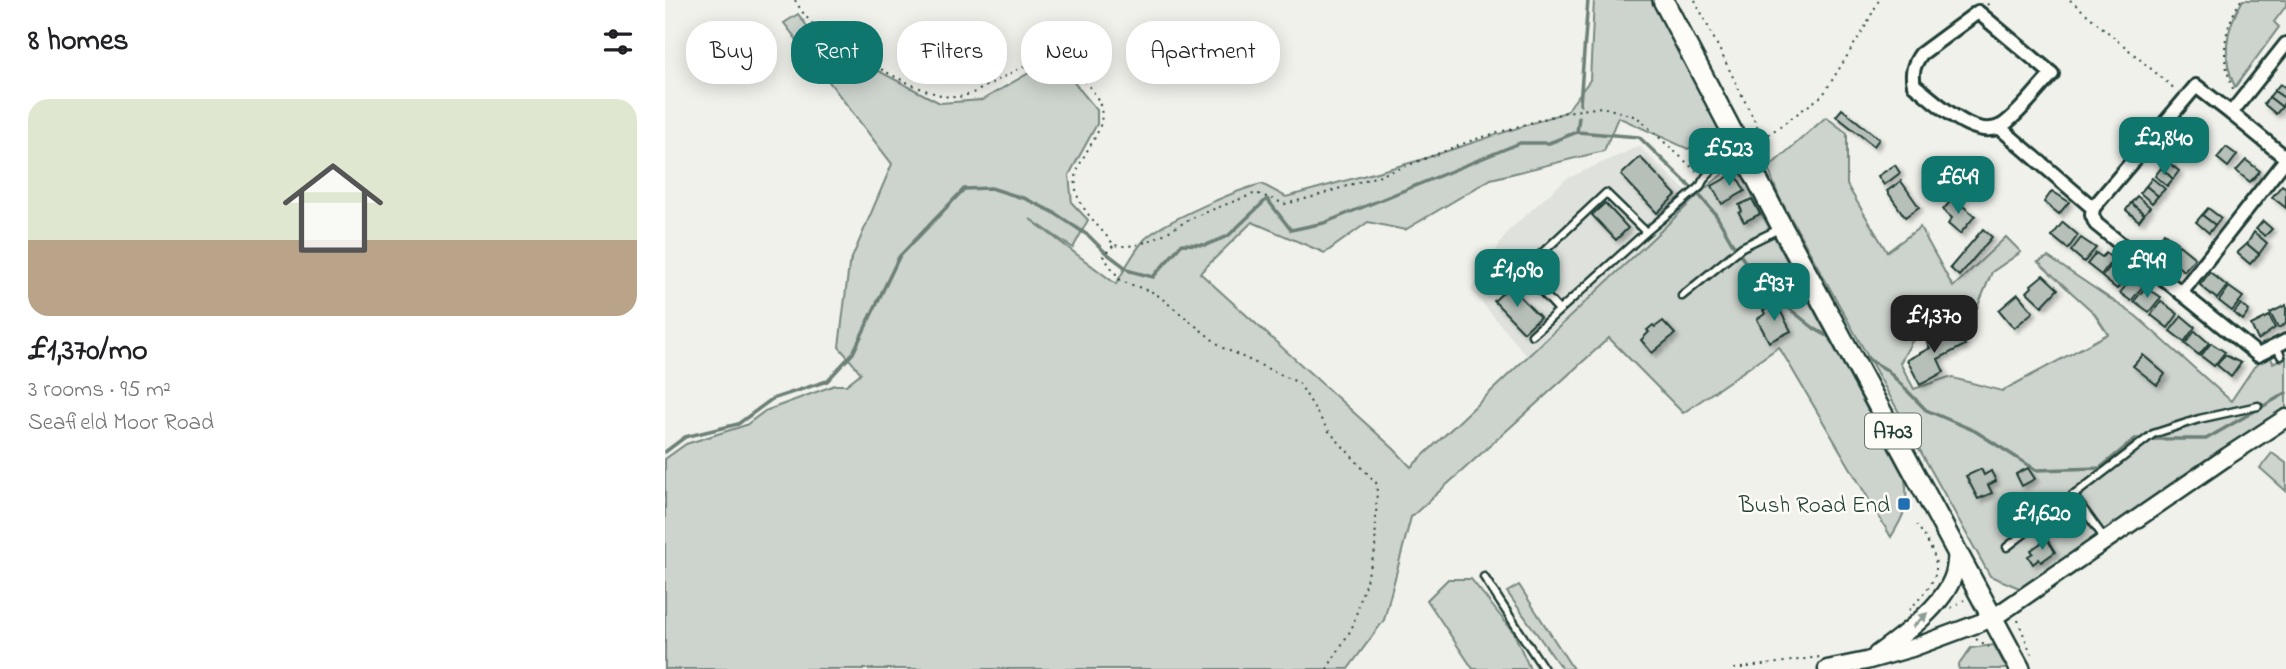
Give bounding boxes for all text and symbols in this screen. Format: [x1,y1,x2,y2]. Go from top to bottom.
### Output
text: 8 homes [28,20,129,64]
chip: Buy [686,21,777,84]
chip: Rent [791,21,883,84]
chip: Filters [897,21,1007,84]
chip: New [1021,21,1112,84]
chip: Apartment [1126,21,1280,84]
icon: filters [599,23,637,61]
pin: £2,840 [2107,118,2221,177]
text: £2,840 [2135,123,2193,156]
pin: £523 [1688,128,1770,188]
text: £523 [1705,134,1753,167]
icon: home [270,145,396,271]
pin: £649 [1917,156,1999,216]
text: £649 [1937,162,1979,195]
pin: £949 [2106,240,2188,300]
text: £949 [2128,246,2166,279]
pin: £1,090 [1460,250,1574,309]
text: £1,090 [1491,255,1543,288]
pin: £937 [1733,264,1815,323]
text: £937 [1754,269,1794,302]
pin: £1,370 [1877,296,1991,355]
text: £1,370 [1907,301,1961,334]
text: £1,370/mo [28,330,148,374]
text: 3 rooms · 95 m² [28,374,171,407]
text: Seafield Moor Road [28,407,214,440]
road number: A703 [1865,414,1921,448]
place label: Bush Road End [1738,490,1890,523]
pin: £1,620 [1985,492,2099,552]
marker: Bush Road End [1896,496,1912,512]
text: £1,620 [2013,498,2071,531]
one-way arrow [1911,611,1928,628]

